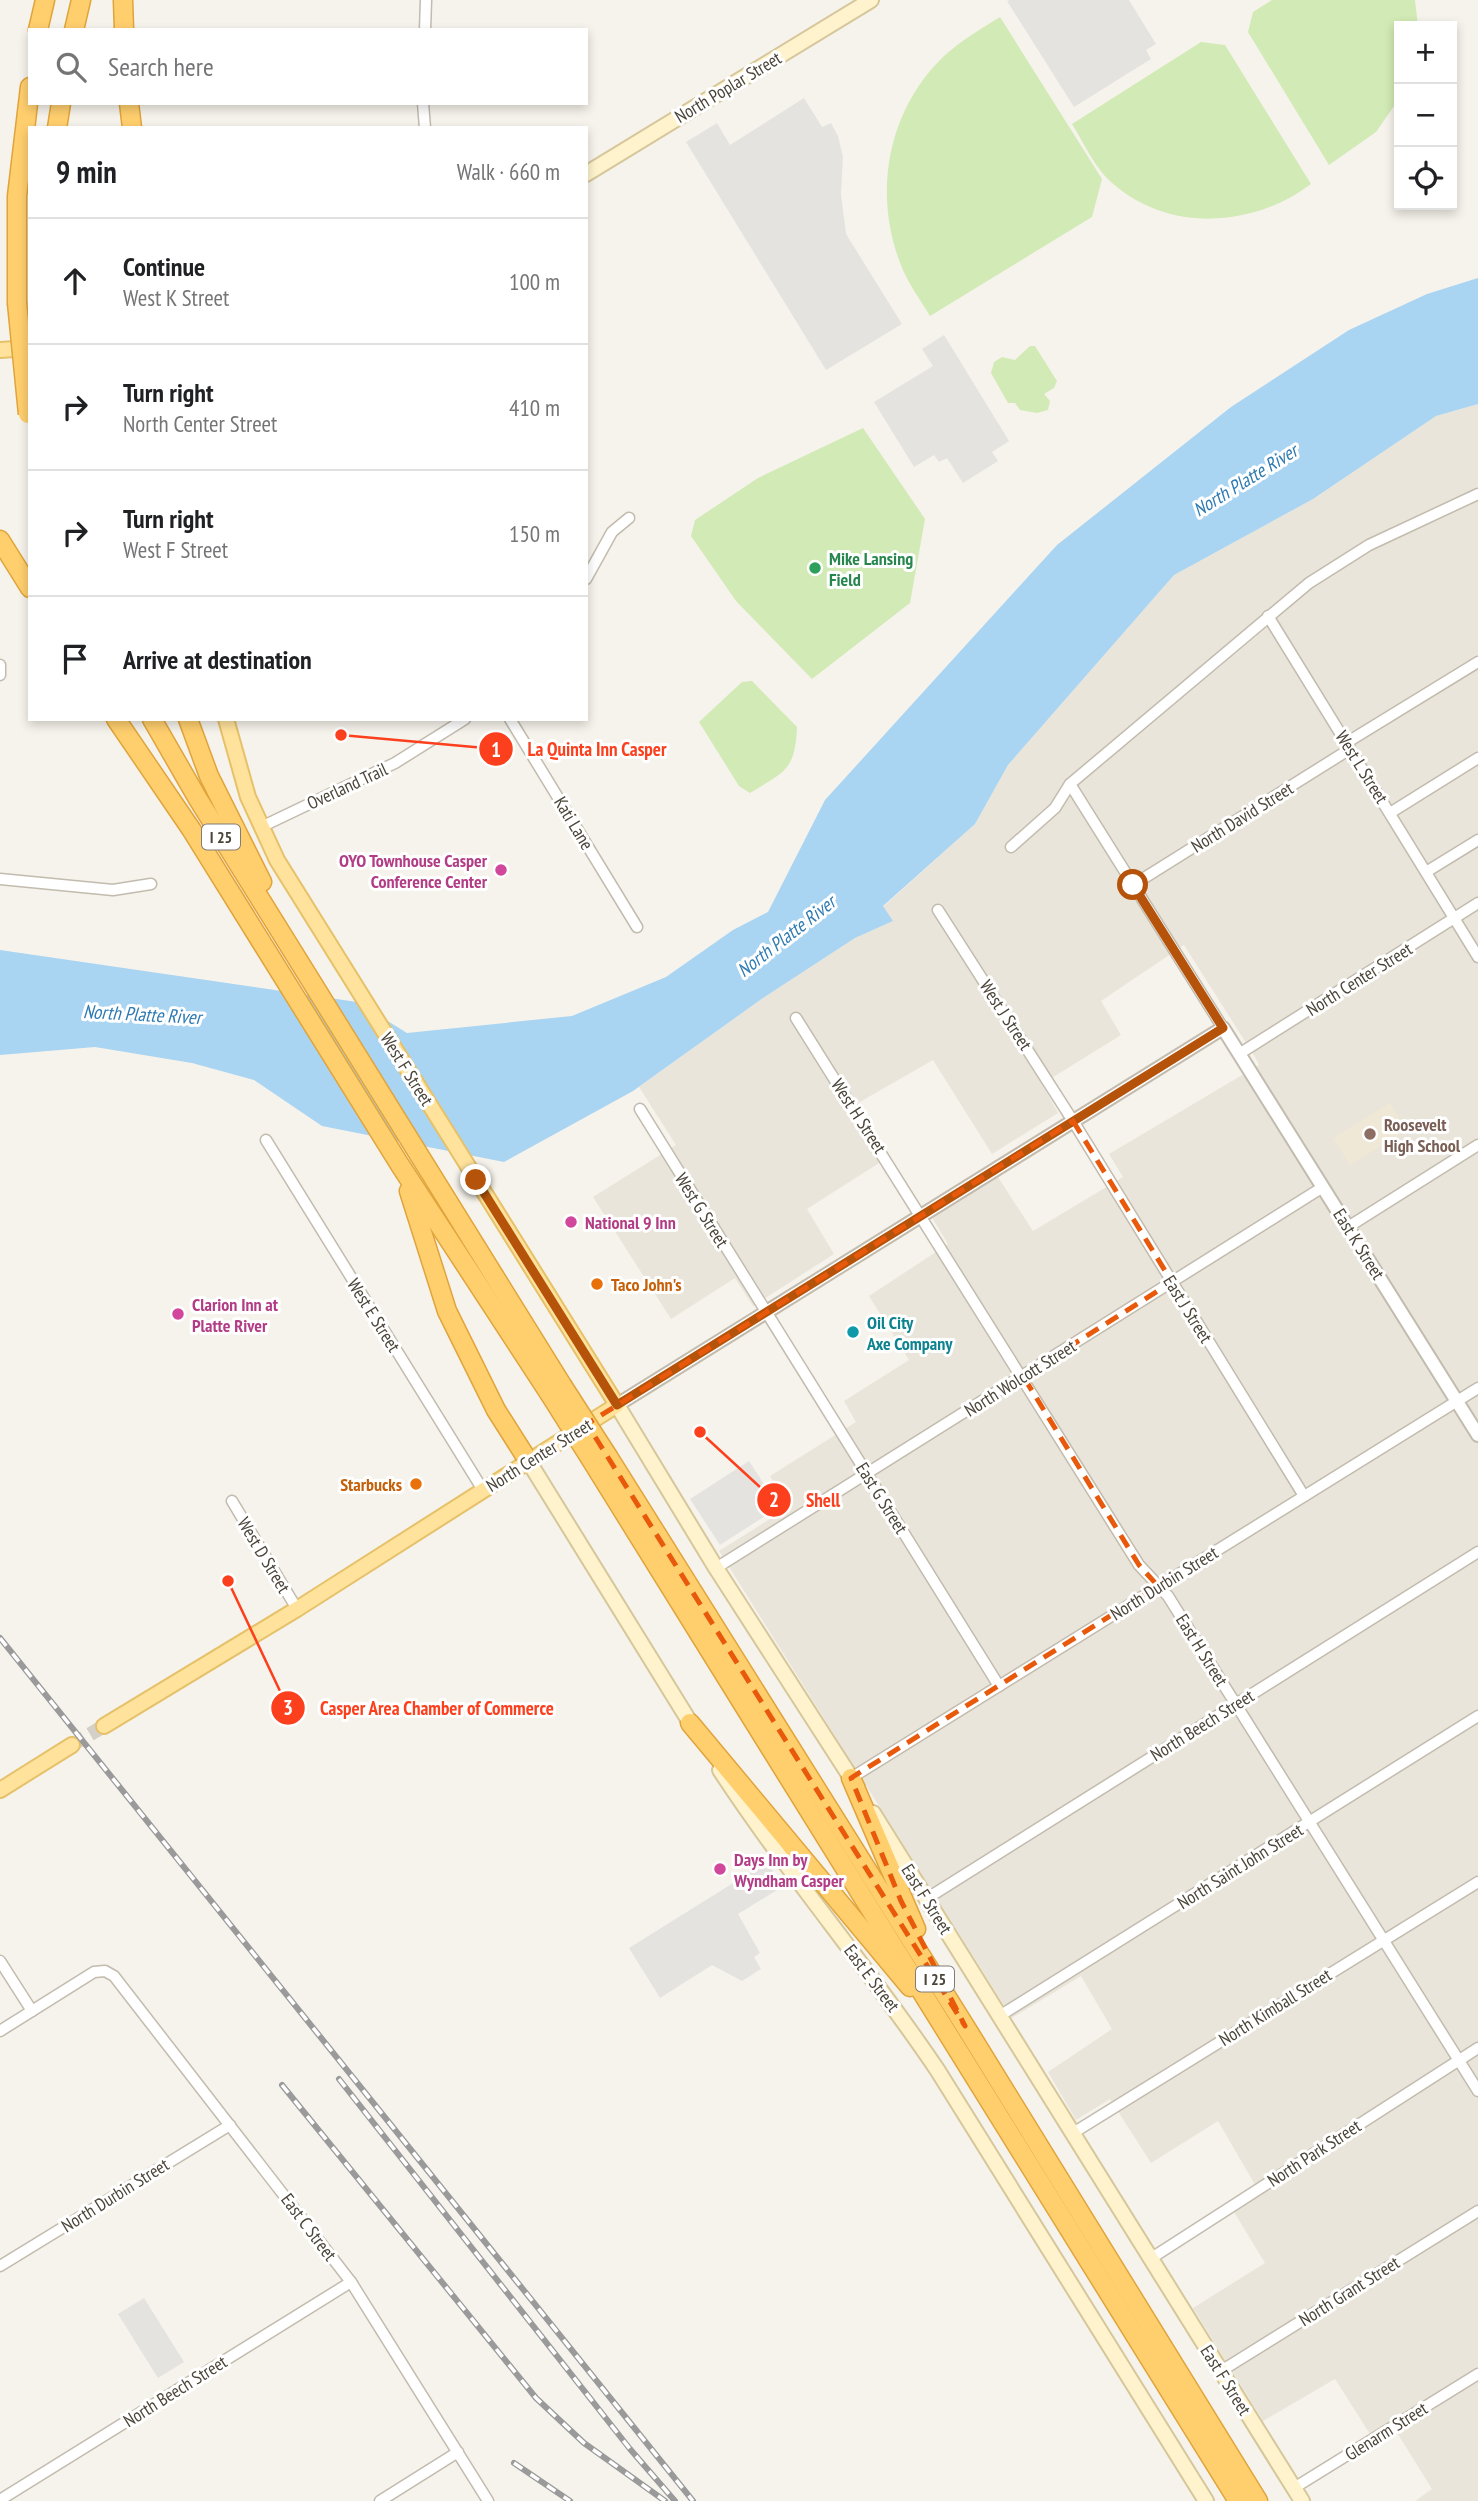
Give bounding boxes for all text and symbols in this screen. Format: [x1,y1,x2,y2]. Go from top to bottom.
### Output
map controls [1394,21,1457,210]
button: + [1394,21,1457,84]
search box [28,28,588,105]
street label: North Poplar Street [671,46,785,128]
icon: search [52,48,90,86]
text: Search here [108,50,214,83]
button: − [1394,84,1457,147]
button: locate [1394,147,1457,210]
text: 9 min [56,152,117,191]
text: Walk · 660 m [457,157,560,186]
text: Continue [123,250,205,283]
icon: ahead [56,262,94,300]
text: 100 m [509,267,560,296]
text: West K Street [123,283,229,312]
text: Turn right [123,376,214,409]
icon: right [56,388,94,426]
text: 410 m [509,393,560,422]
text: North Center Street [123,409,277,438]
water label: North Platte River [1189,437,1304,521]
text: Turn right [123,502,214,535]
icon: right [56,514,94,552]
text: 150 m [509,519,560,548]
text: West F Street [123,535,228,564]
place label: Mike Lansing Field [829,547,913,591]
marker: Mike Lansing Field [807,560,823,576]
icon: arrive [56,640,94,678]
text: Arrive at destination [123,643,312,676]
street label: West L Street [1331,726,1393,808]
callout: La Quinta Inn Casper [478,729,681,769]
text: 1 [491,736,501,763]
text: La Quinta Inn Casper [527,737,667,761]
street label: Overland Trail [303,757,392,815]
street label: North David Street [1187,777,1297,857]
street label: Kati Lane [549,792,599,854]
road number: I 25 [202,824,240,850]
place label: OYO Townhouse Casper Conference Center [339,849,488,893]
marker: OYO Townhouse Casper Conference Center [493,862,509,878]
route start [1117,869,1148,900]
water label: North Platte River [732,888,842,982]
street label: North Center Street [1302,937,1416,1021]
street label: West J Street [975,976,1037,1054]
water label: North Platte River [82,999,204,1029]
street label: West F Street [375,1028,439,1110]
street label: West H Street [826,1074,892,1158]
place label: Roosevelt High School [1384,1113,1461,1157]
marker: Roosevelt High School [1362,1126,1378,1142]
route end [460,1164,491,1195]
street label: West G Street [670,1168,734,1252]
street label: East K Street [1328,1204,1390,1284]
place label: National 9 Inn [585,1211,676,1234]
marker: National 9 Inn [563,1214,579,1230]
street label: East J Street [1158,1271,1218,1347]
place label: Taco John's [611,1273,682,1296]
street label: West E Street [342,1274,406,1356]
marker: Taco John's [589,1276,605,1292]
place label: Clarion Inn at Platte River [192,1293,279,1337]
marker: Clarion Inn at Platte River [170,1306,186,1322]
place label: Oil City Axe Company [866,1311,953,1355]
marker: Oil City Axe Company [845,1324,861,1340]
street label: North Wolcott Street [960,1334,1080,1422]
street label: North Center Street [482,1413,596,1497]
street label: East G Street [851,1458,913,1538]
place label: Starbucks [340,1473,402,1496]
marker: Starbucks [408,1476,424,1492]
callout: Shell [756,1480,854,1520]
text: 2 [769,1486,779,1513]
text: Shell [806,1488,840,1512]
street label: West D Street [232,1513,296,1597]
street label: North Durbin Street [1106,1541,1222,1625]
street label: East H Street [1171,1610,1233,1690]
street label: North Beech Street [1146,1684,1258,1766]
callout: Casper Area Chamber of Commerce [270,1688,568,1728]
text: 3 [283,1694,293,1721]
text: Casper Area Chamber of Commerce [320,1696,554,1720]
street label: North Saint John Street [1173,1818,1307,1914]
place label: Days Inn by Wyndham Casper [733,1848,845,1892]
street label: East F Street [897,1860,958,1938]
marker: Days Inn by Wyndham Casper [712,1861,728,1877]
street label: East E Street [839,1940,905,2016]
street label: North Kimball Street [1214,1963,1336,2051]
road number: I 25 [916,1966,954,1992]
street label: North Park Street [1263,2114,1365,2192]
street label: North Durbin Street [57,2153,173,2237]
street label: East C Street [276,2189,342,2265]
street label: North Grant Street [1294,2251,1404,2331]
street label: East F Street [1196,2341,1257,2419]
street label: North Beech Street [119,2350,231,2432]
street label: Glenarm Street [1340,2396,1432,2465]

